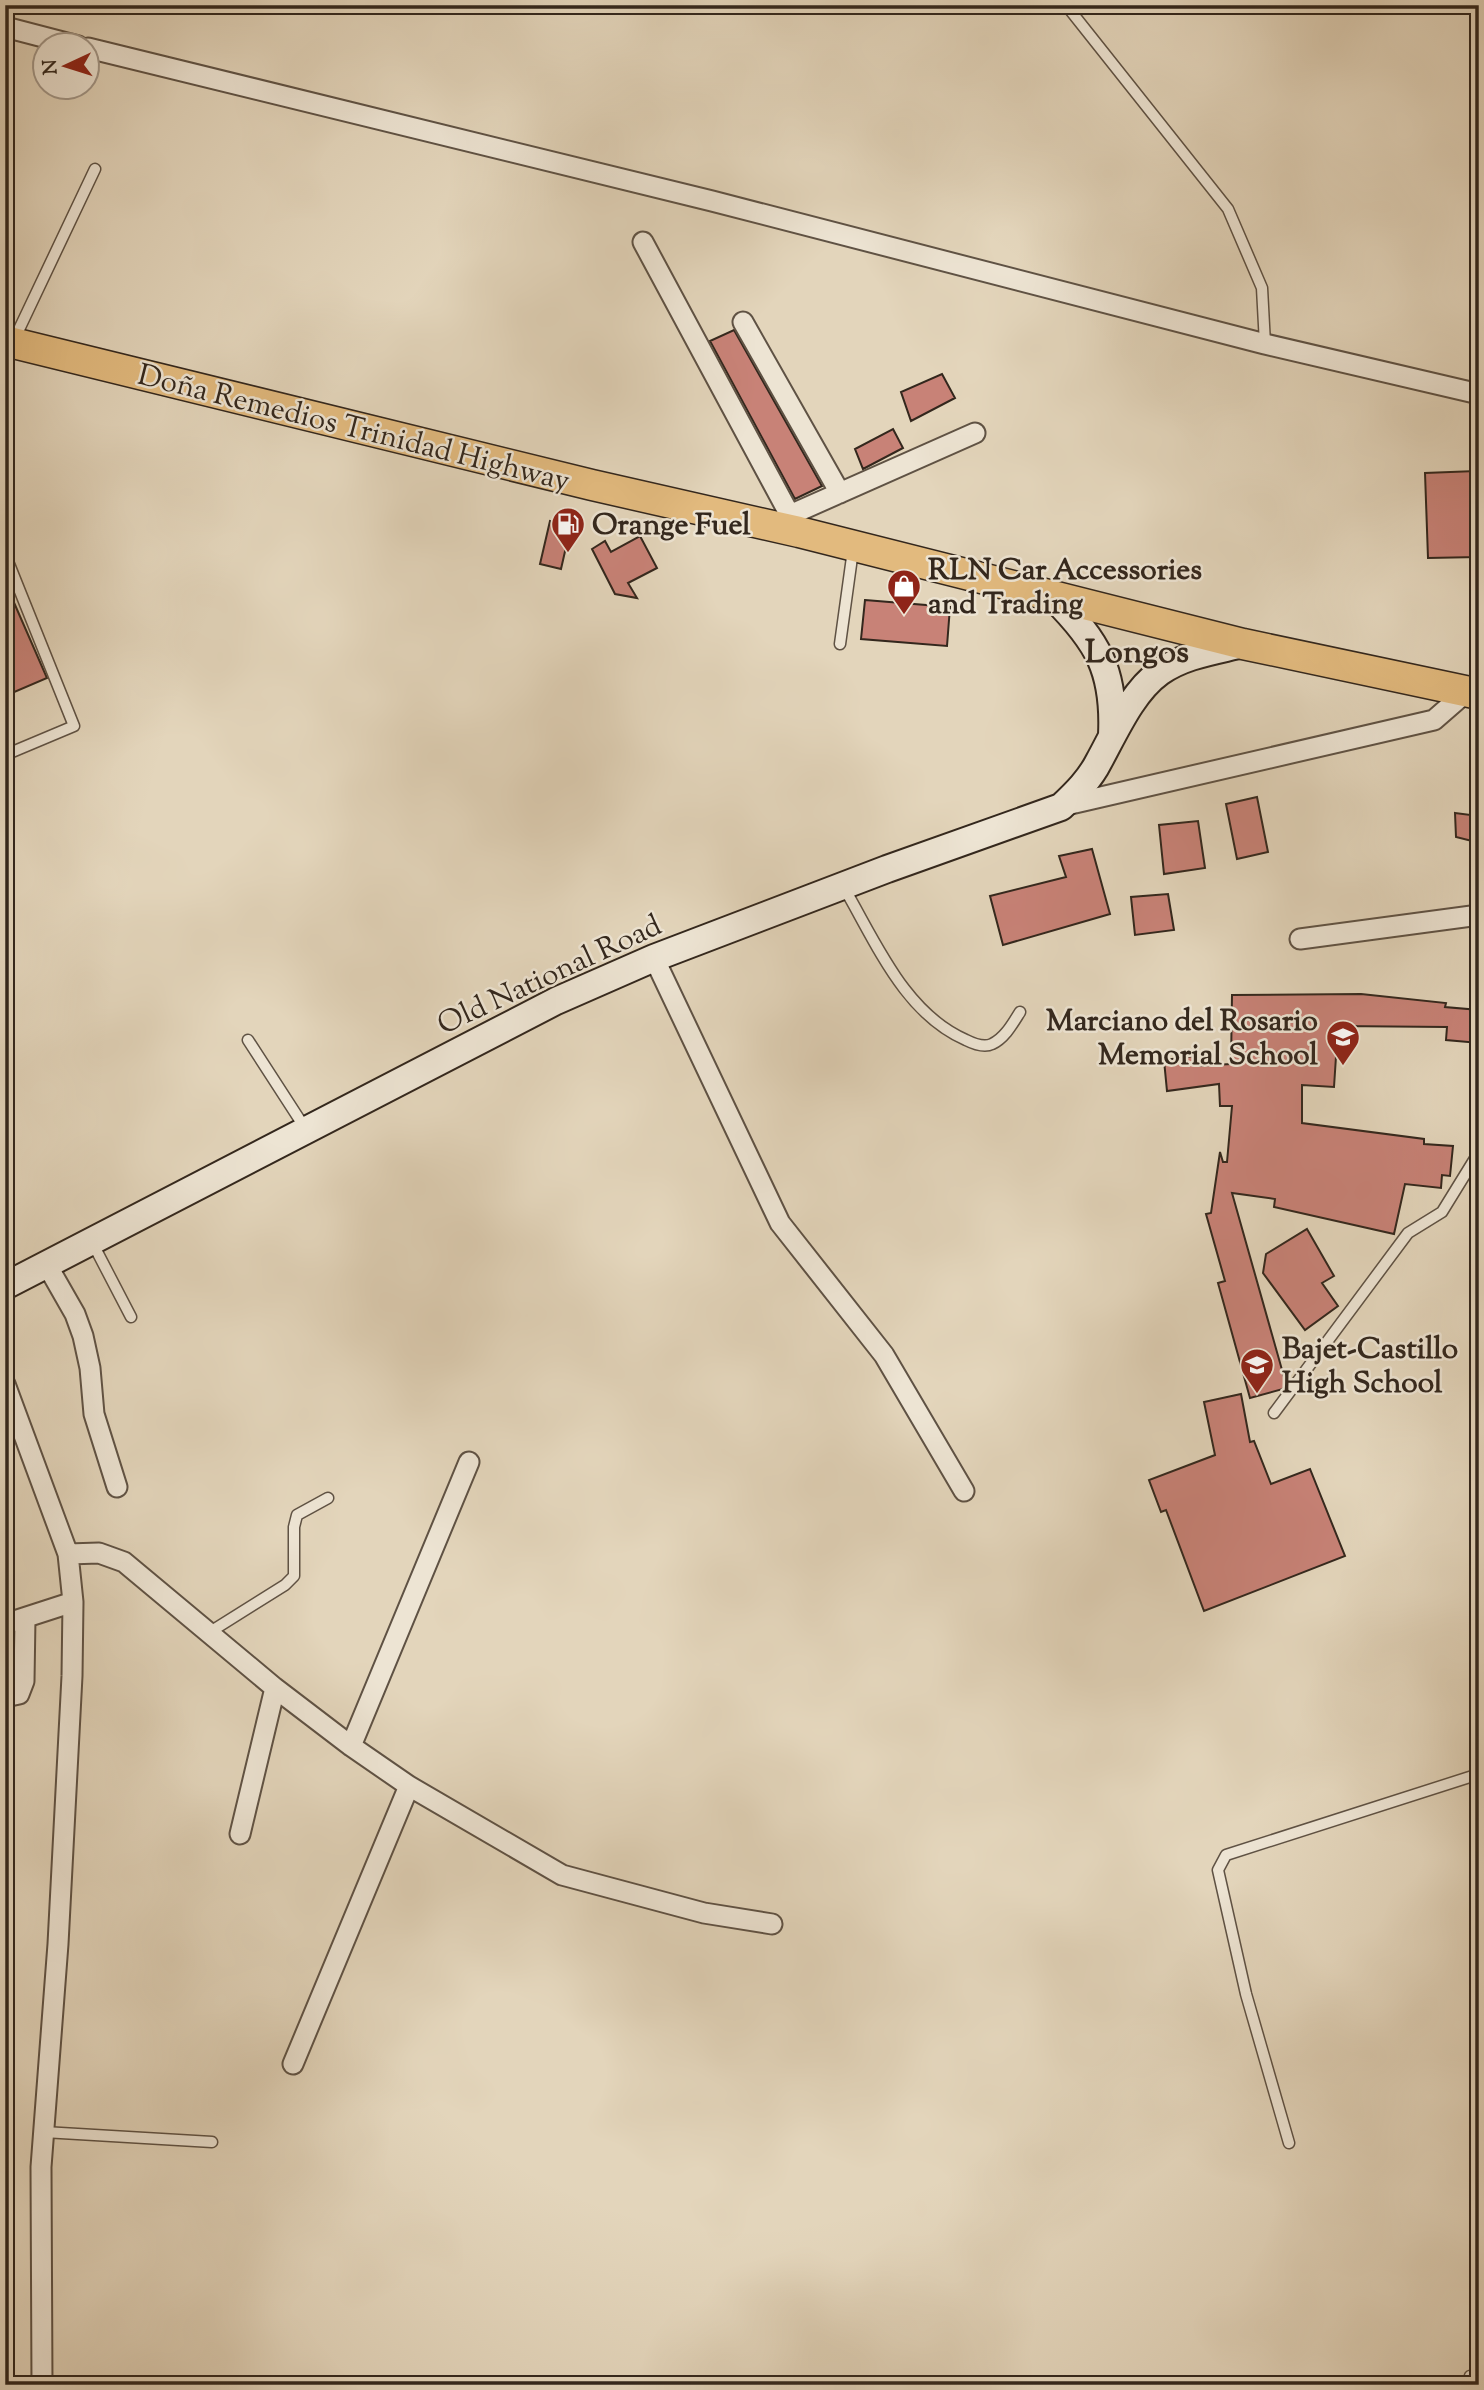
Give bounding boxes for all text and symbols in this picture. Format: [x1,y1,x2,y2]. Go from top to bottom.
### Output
north arrow [32,32,102,102]
text: N [38,59,66,76]
street label: Doña Remedios Trinidad Highway [133,355,574,504]
fuel station icon: Orange Fuel [549,505,587,554]
place label: Orange Fuel [592,505,751,548]
place label: RLN Car Accessories and Trading [928,550,1202,627]
shop icon: RLN Car Accessories and Trading [885,567,923,616]
district label: Longos [1085,630,1189,678]
street label: Old National Road [431,905,669,1047]
place label: Marciano del Rosario Memorial School [1046,1001,1319,1078]
school or university icon: Marciano del Rosario Memorial School [1324,1018,1362,1067]
place label: Bajet-Castillo High School [1282,1329,1458,1406]
school or university icon: Bajet-Castillo High School [1238,1346,1276,1395]

